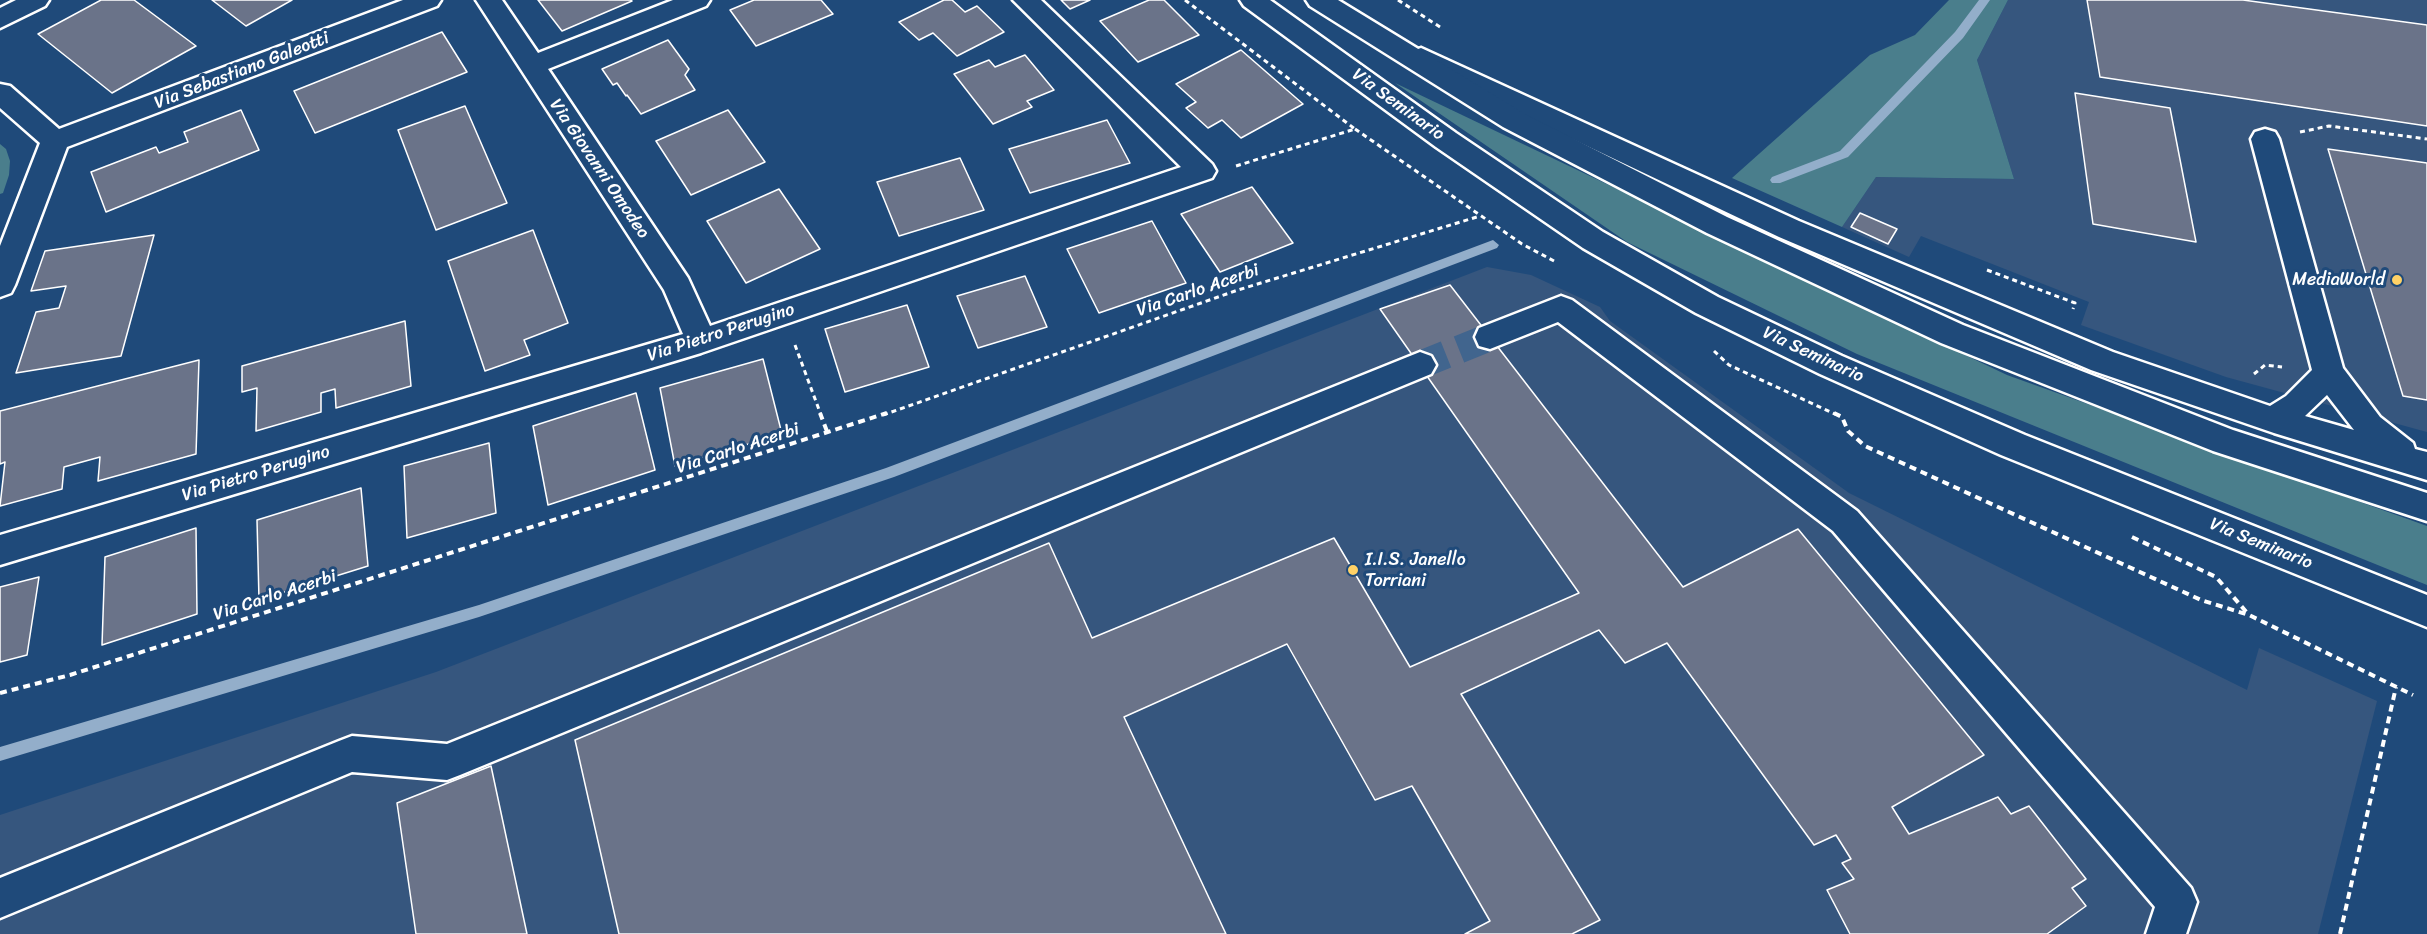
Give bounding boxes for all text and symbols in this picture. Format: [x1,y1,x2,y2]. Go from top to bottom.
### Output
street label: Via Sebastiano Galeotti [152,28,332,114]
street label: Via Seminario [1348,64,1448,146]
street label: Via Giovanni Omodeo [544,95,654,243]
street label: Via Carlo Acerbi [1134,260,1262,322]
place label: MediaWorld [2292,269,2385,291]
marker: MediaWorld [2390,273,2404,287]
street label: Via Pietro Perugino [645,299,797,367]
street label: Via Seminario [1759,322,1867,388]
street label: Via Carlo Acerbi [674,419,802,479]
street label: Via Pietro Perugino [179,441,333,507]
street label: Via Seminario [2206,514,2316,574]
place label: I.I.S. Janello Torriani [1365,549,1466,592]
marker: I.I.S. Janello Torriani [1346,563,1360,577]
street label: Via Carlo Acerbi [211,566,339,626]

